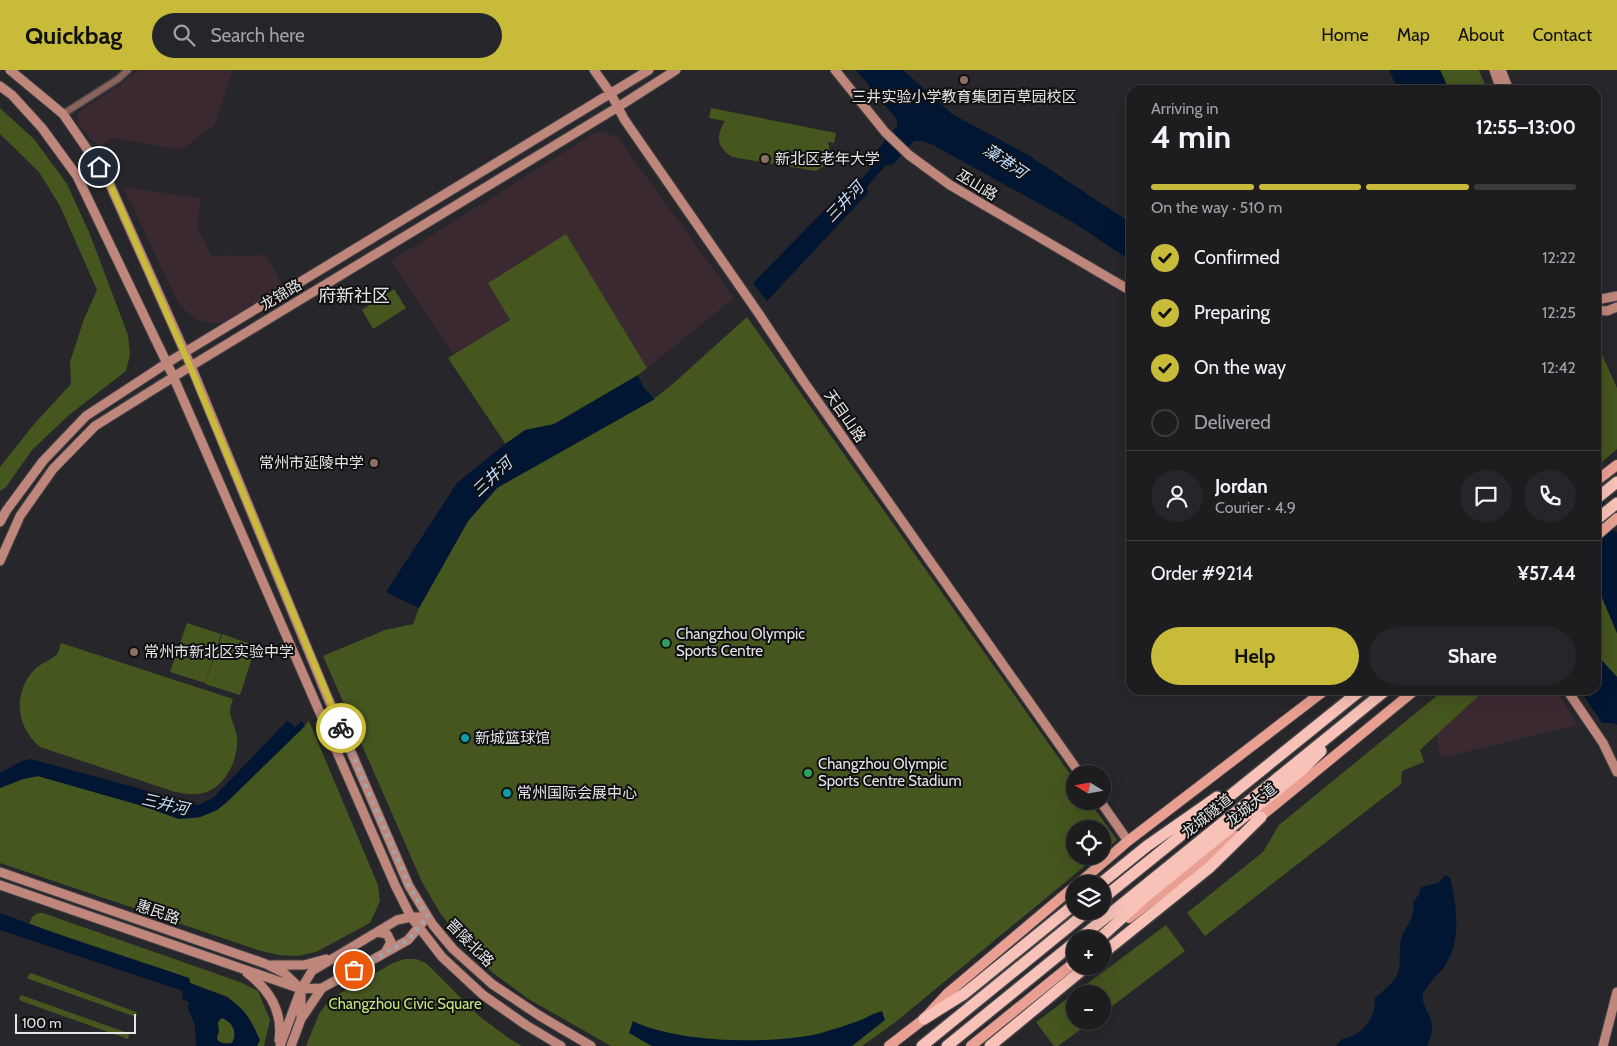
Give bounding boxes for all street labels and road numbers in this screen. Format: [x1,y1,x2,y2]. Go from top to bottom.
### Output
street label: 巫山路 [953,166,1001,204]
street label: 龙锦路 [257,276,305,314]
street label: 天目山路 [820,386,870,446]
street label: 龙城大道 [1222,779,1280,831]
street label: 龙城隧道 [1178,790,1236,842]
street label: 惠民路 [134,896,182,928]
street label: 晋陵北路 [442,915,498,971]

